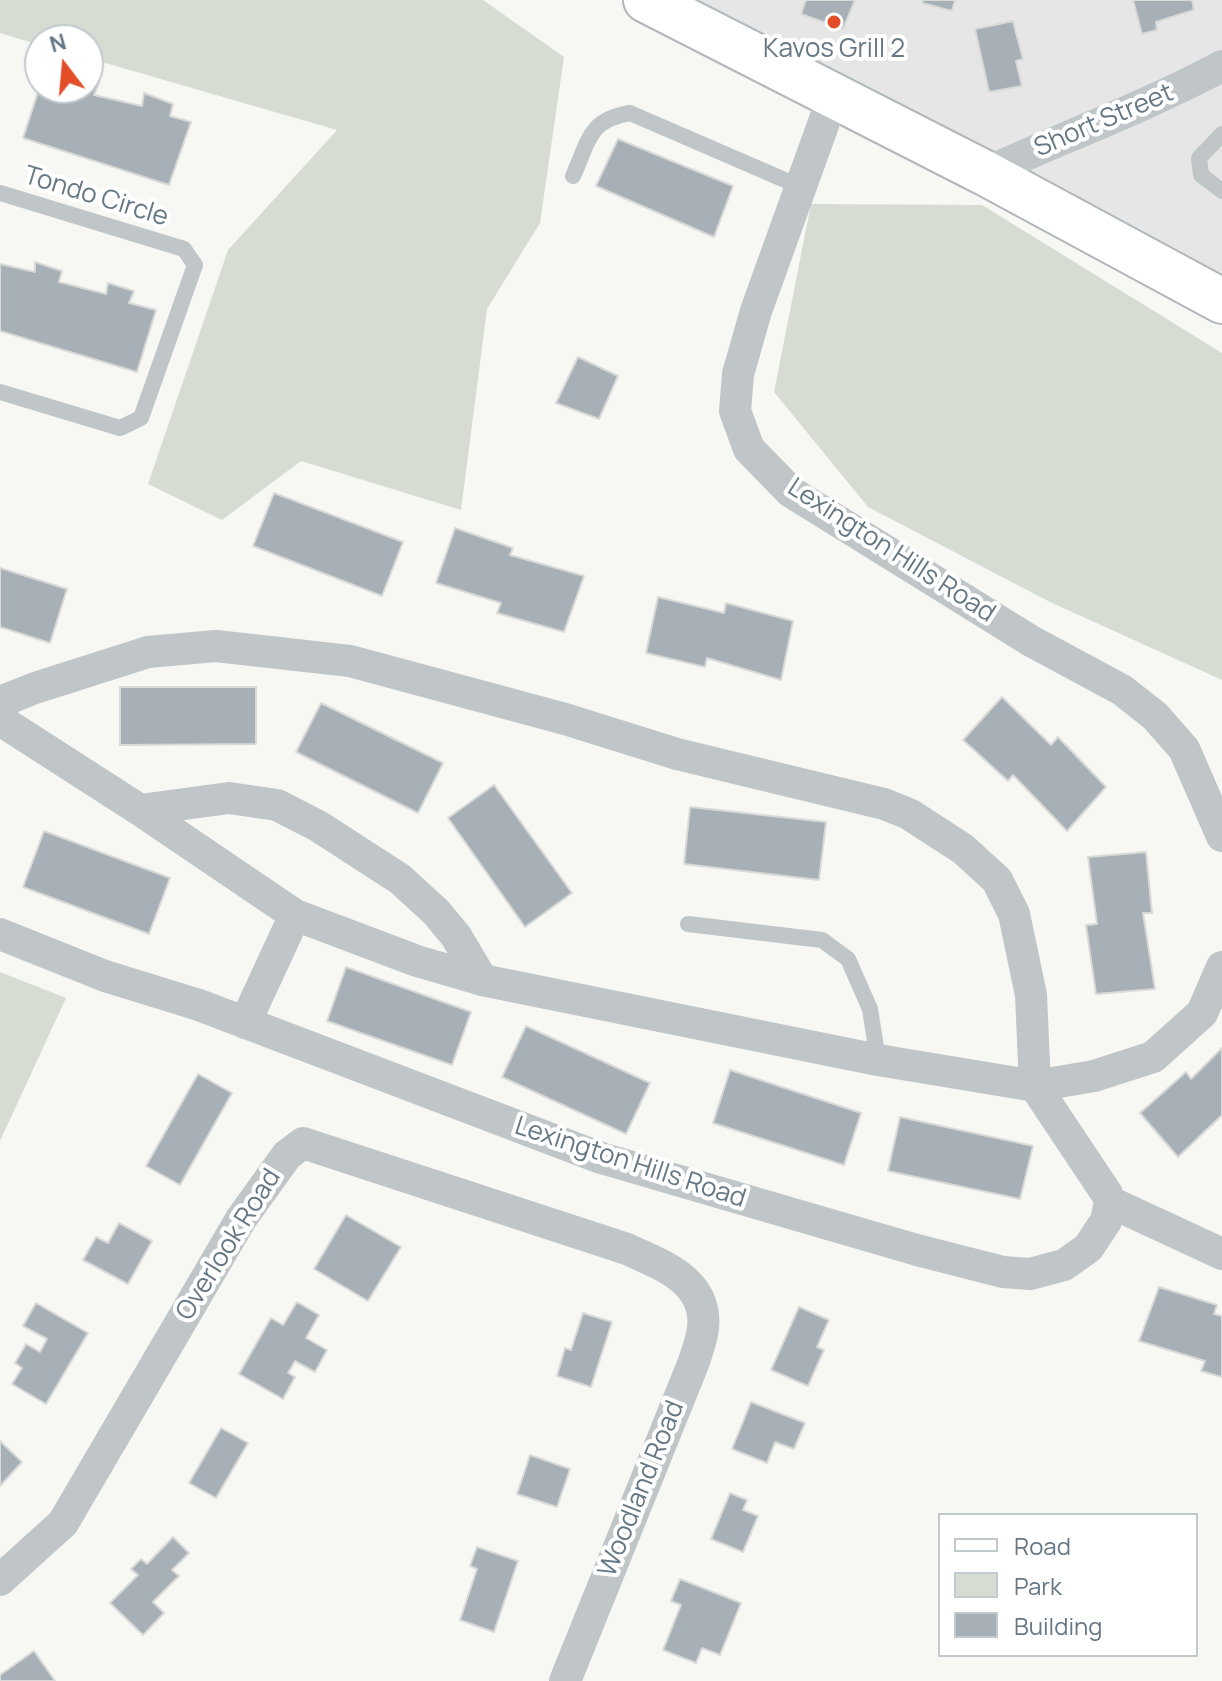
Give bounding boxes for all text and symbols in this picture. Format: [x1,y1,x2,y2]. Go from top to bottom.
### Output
marker: Kavos Grill 2 [825,13,843,31]
north arrow [24,24,104,104]
text: N [46,26,70,59]
place label: Kavos Grill 2 [763,34,905,66]
street label: Short Street [1030,78,1178,164]
street label: Tondo Circle [20,160,172,234]
street label: Lexington Hills Road [781,472,1001,630]
street label: Lexington Hills Road [511,1111,749,1215]
street label: Overlook Road [170,1164,288,1326]
street label: Woodland Road [593,1396,691,1582]
legend [938,1513,1198,1657]
text: Road [1014,1529,1071,1562]
text: Park [1014,1569,1062,1602]
text: Building [1014,1609,1102,1642]

